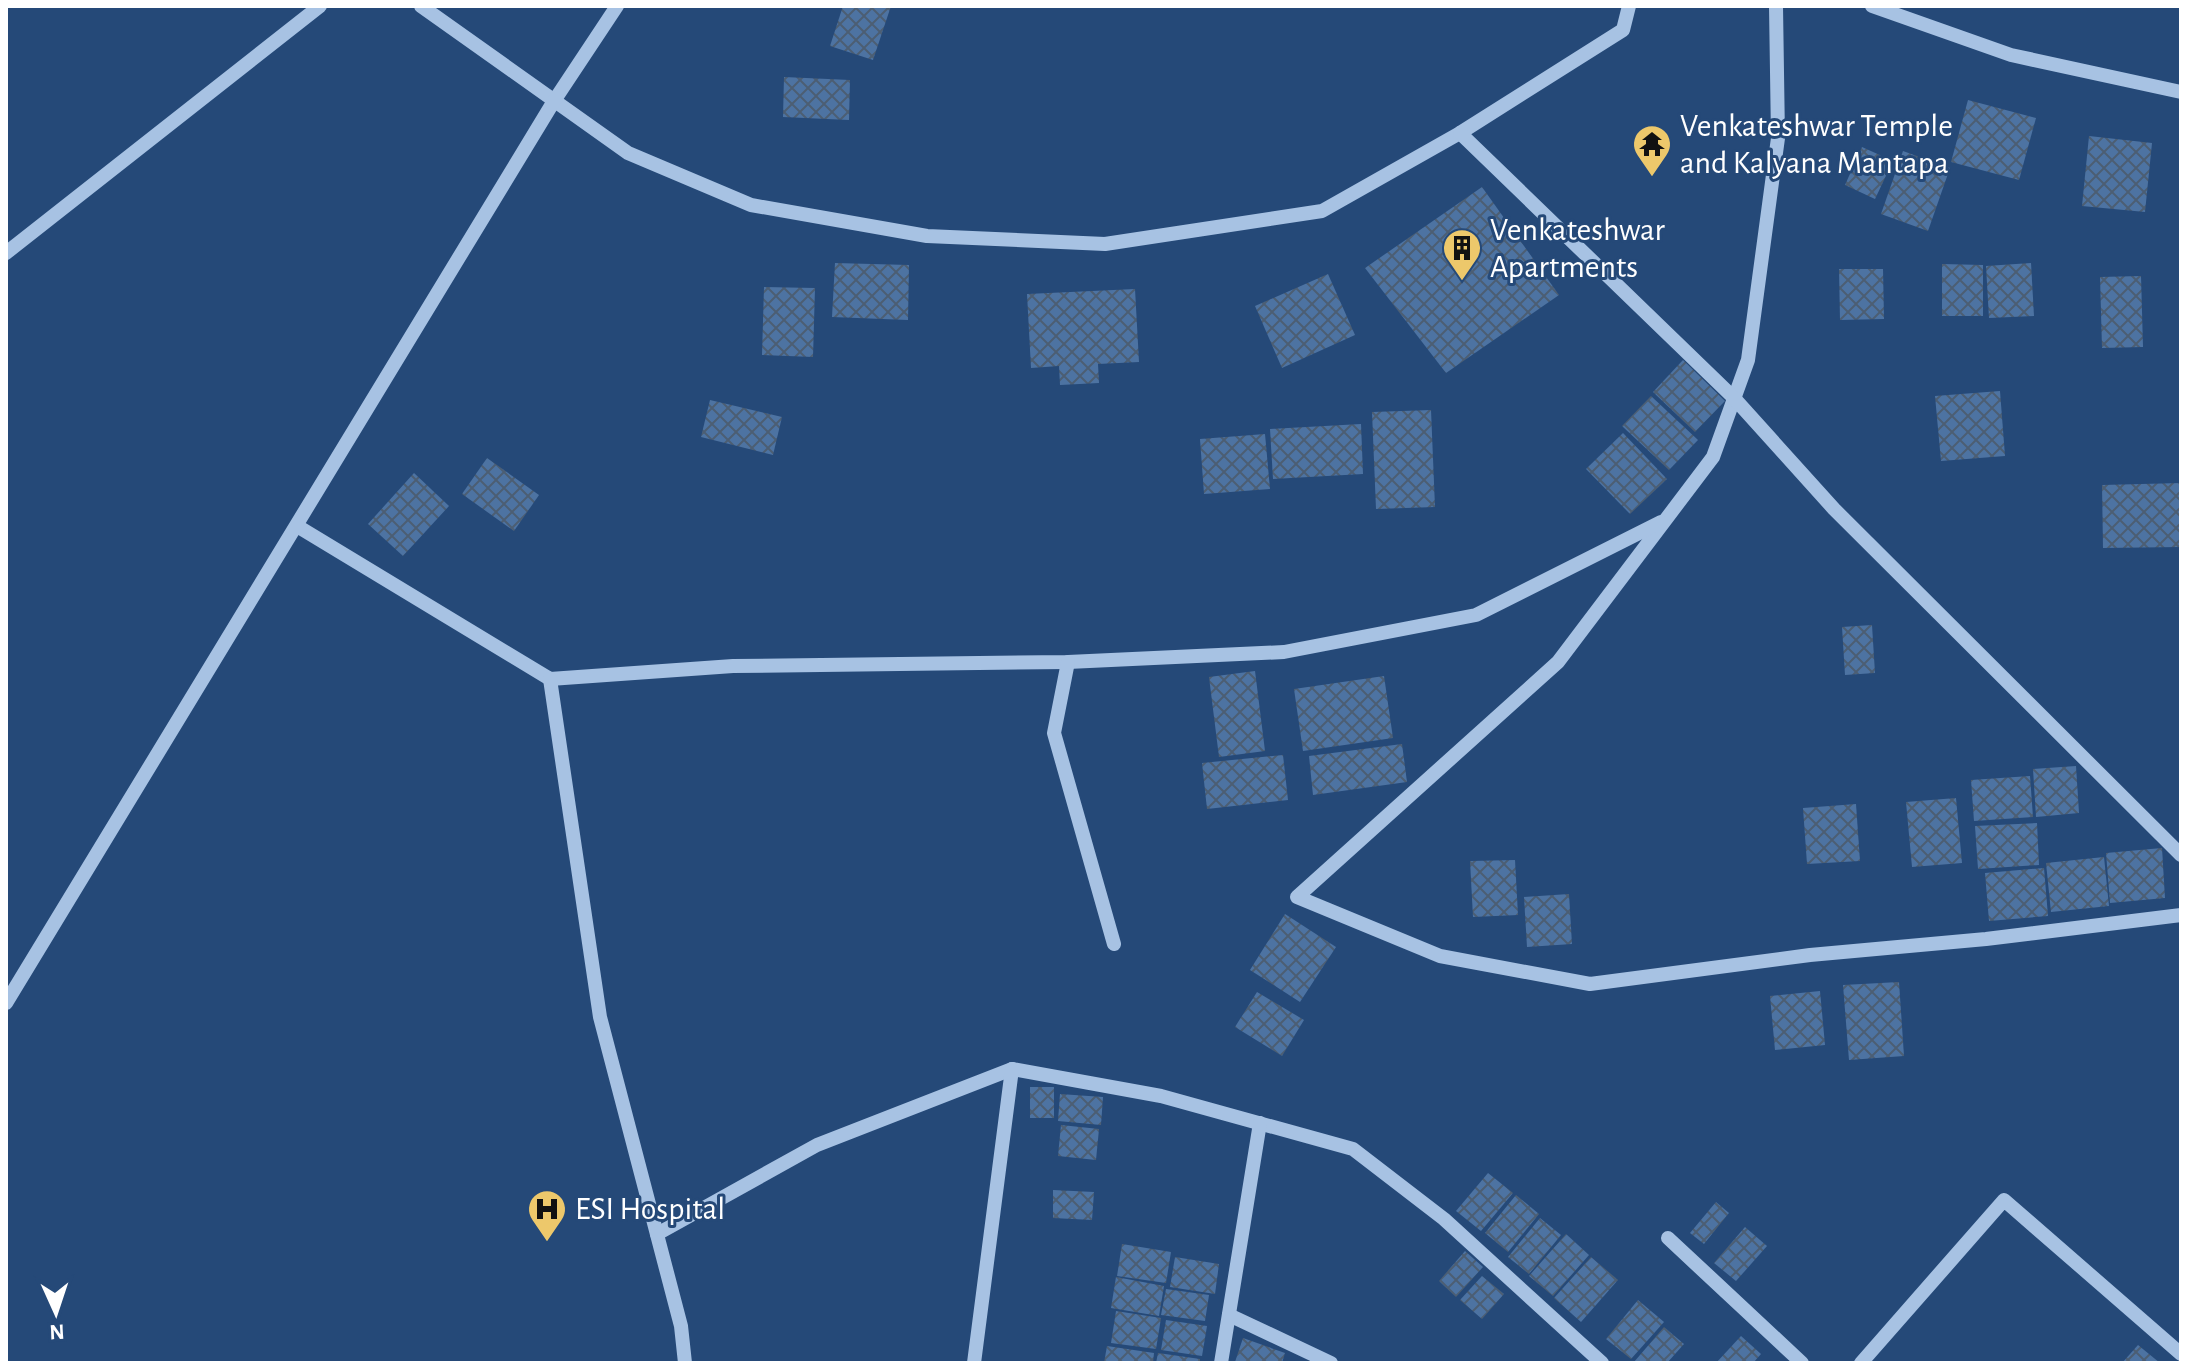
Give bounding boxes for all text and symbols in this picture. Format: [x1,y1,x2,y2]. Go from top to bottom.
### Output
place label: Venkateshwar Temple and Kalyana Mantapa [1680,110,1953,179]
temple icon: Venkateshwar Temple and Kalyana Mantapa [1631,123,1673,178]
place label: Venkateshwar Apartments [1490,214,1666,283]
building icon: Venkateshwar Apartments [1441,227,1483,282]
hospital icon: ESI Hospital [526,1188,568,1243]
place label: ESI Hospital [575,1193,725,1225]
north arrow [16,1273,96,1353]
text: N [49,1321,65,1343]

